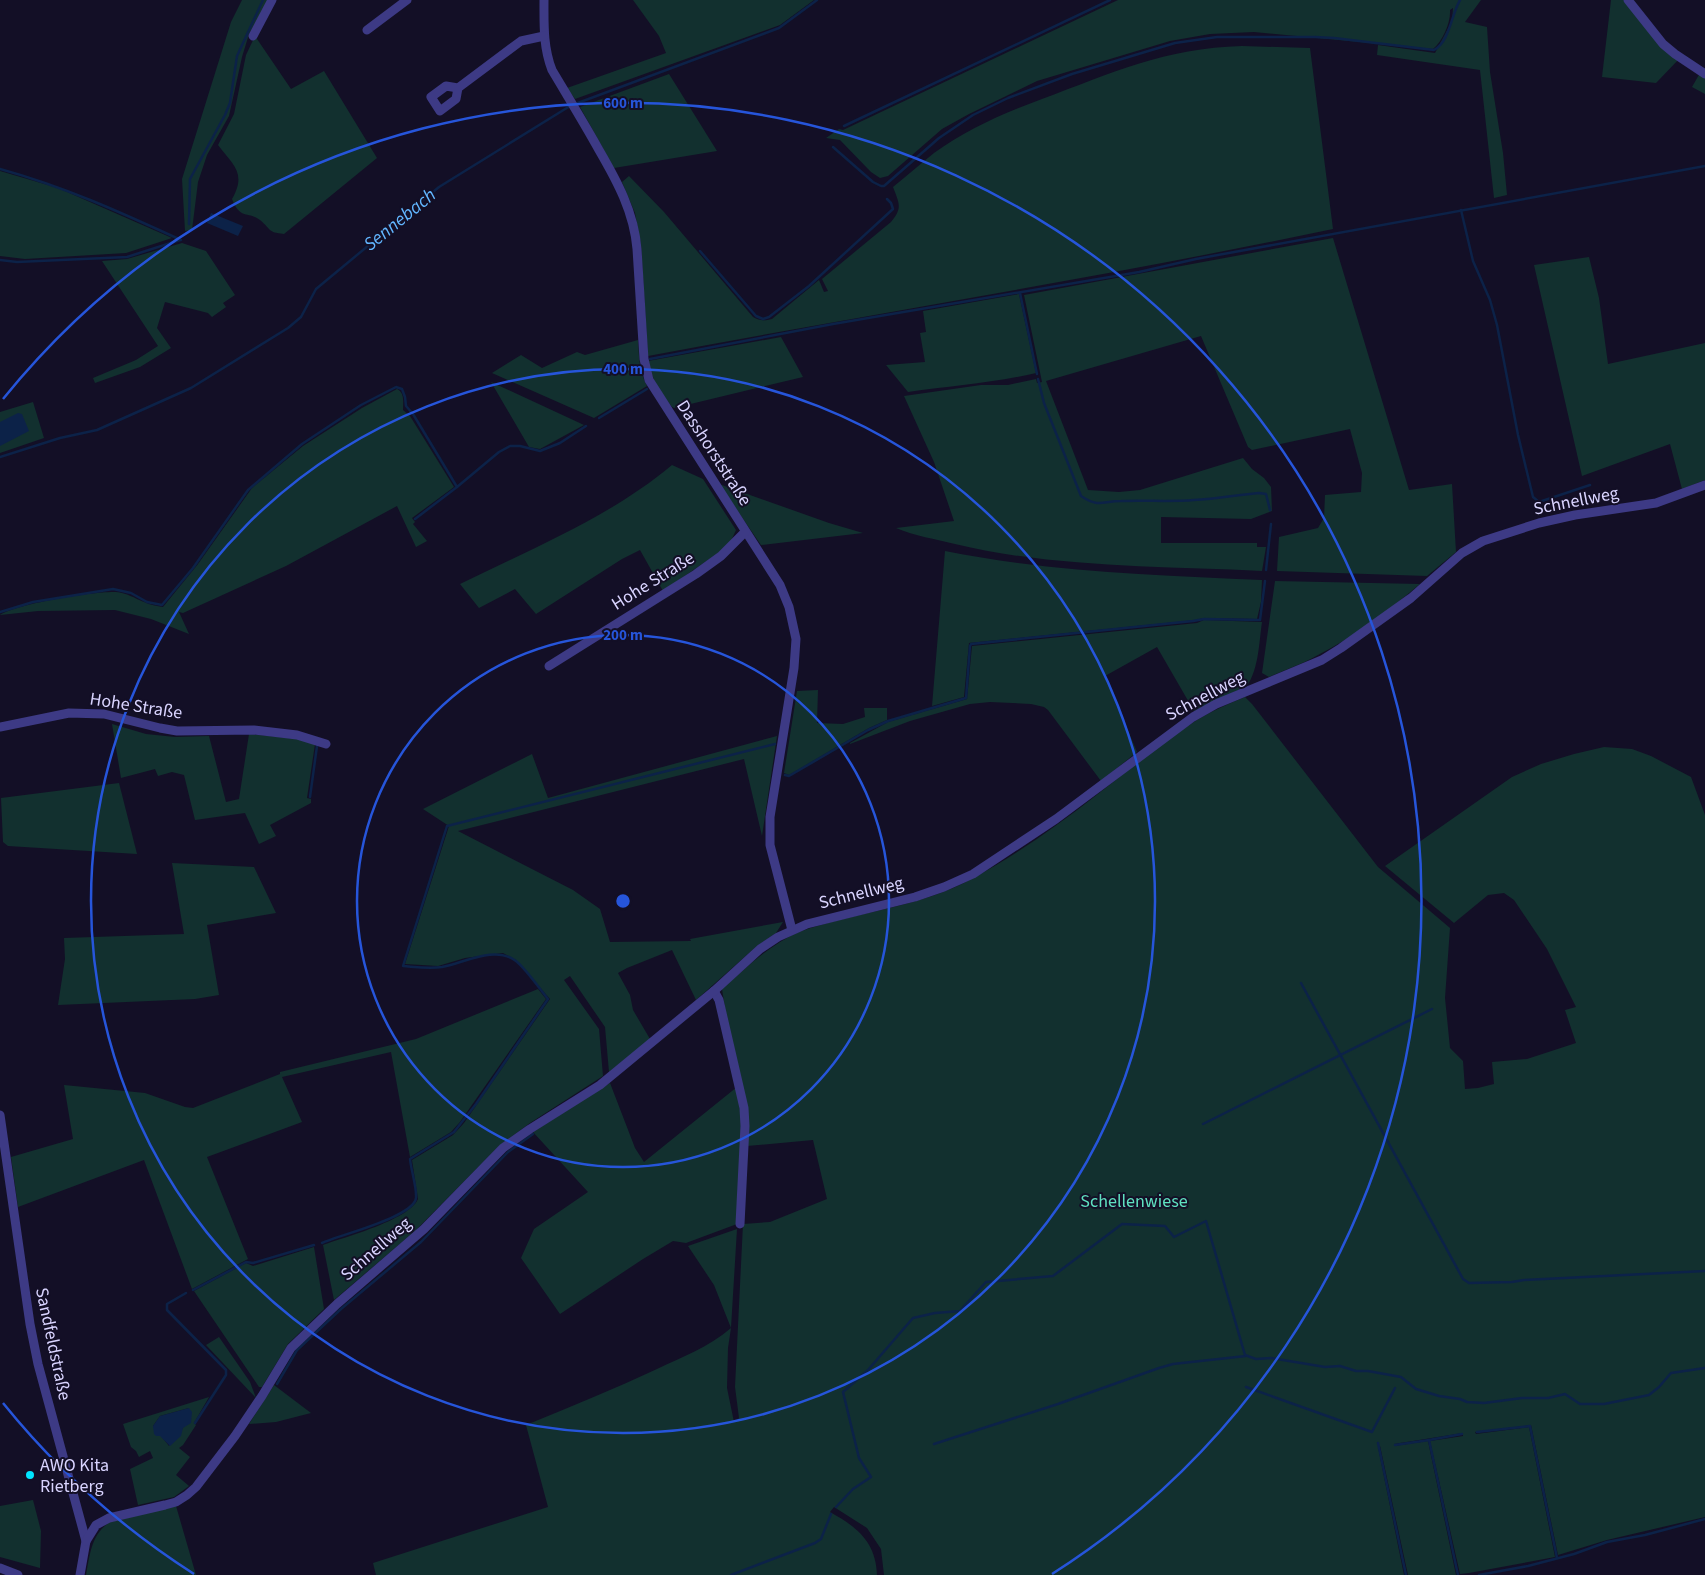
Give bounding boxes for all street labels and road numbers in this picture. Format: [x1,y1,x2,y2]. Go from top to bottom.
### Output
street label: Dasshorststraße [670,395,758,511]
street label: Schnellweg [1531,480,1621,522]
street label: Hohe Straße [607,546,699,616]
street label: Schnellweg [1161,665,1249,727]
street label: Hohe Straße [88,686,184,726]
street label: Schnellweg [816,870,906,916]
street label: Schnellweg [335,1211,417,1287]
street label: Sandfeldstraße [29,1285,77,1403]

